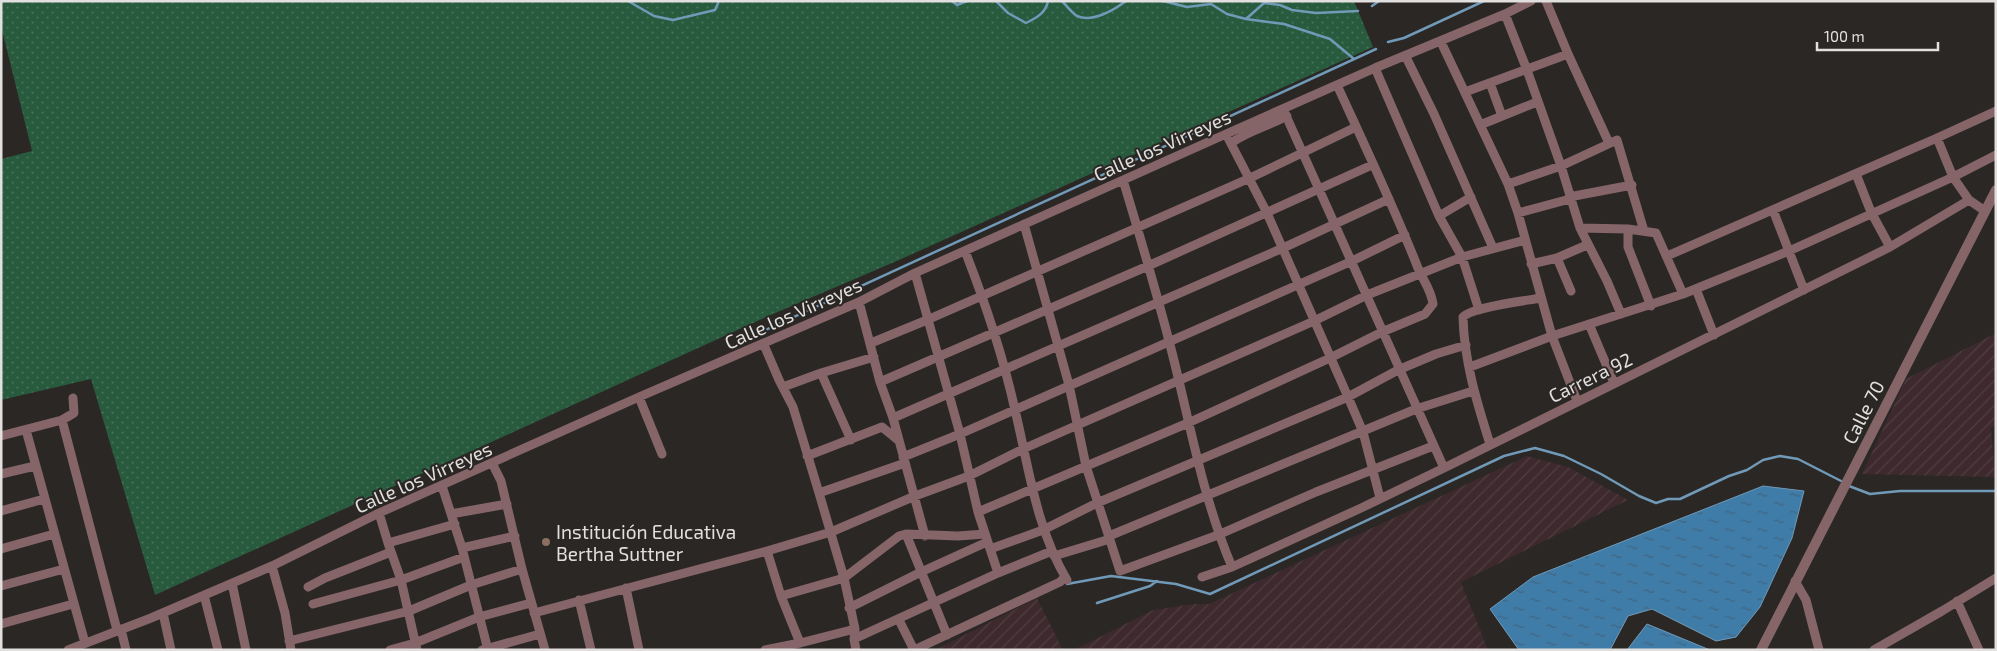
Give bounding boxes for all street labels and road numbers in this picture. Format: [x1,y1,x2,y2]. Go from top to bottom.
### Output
street label: Calle los Virreyes [1090,104,1234,186]
street label: Calle los Virreyes [721,272,865,354]
street label: Carrera 92 [1544,347,1636,407]
street label: Calle 70 [1837,376,1889,448]
street label: Calle los Virreyes [351,436,495,518]

